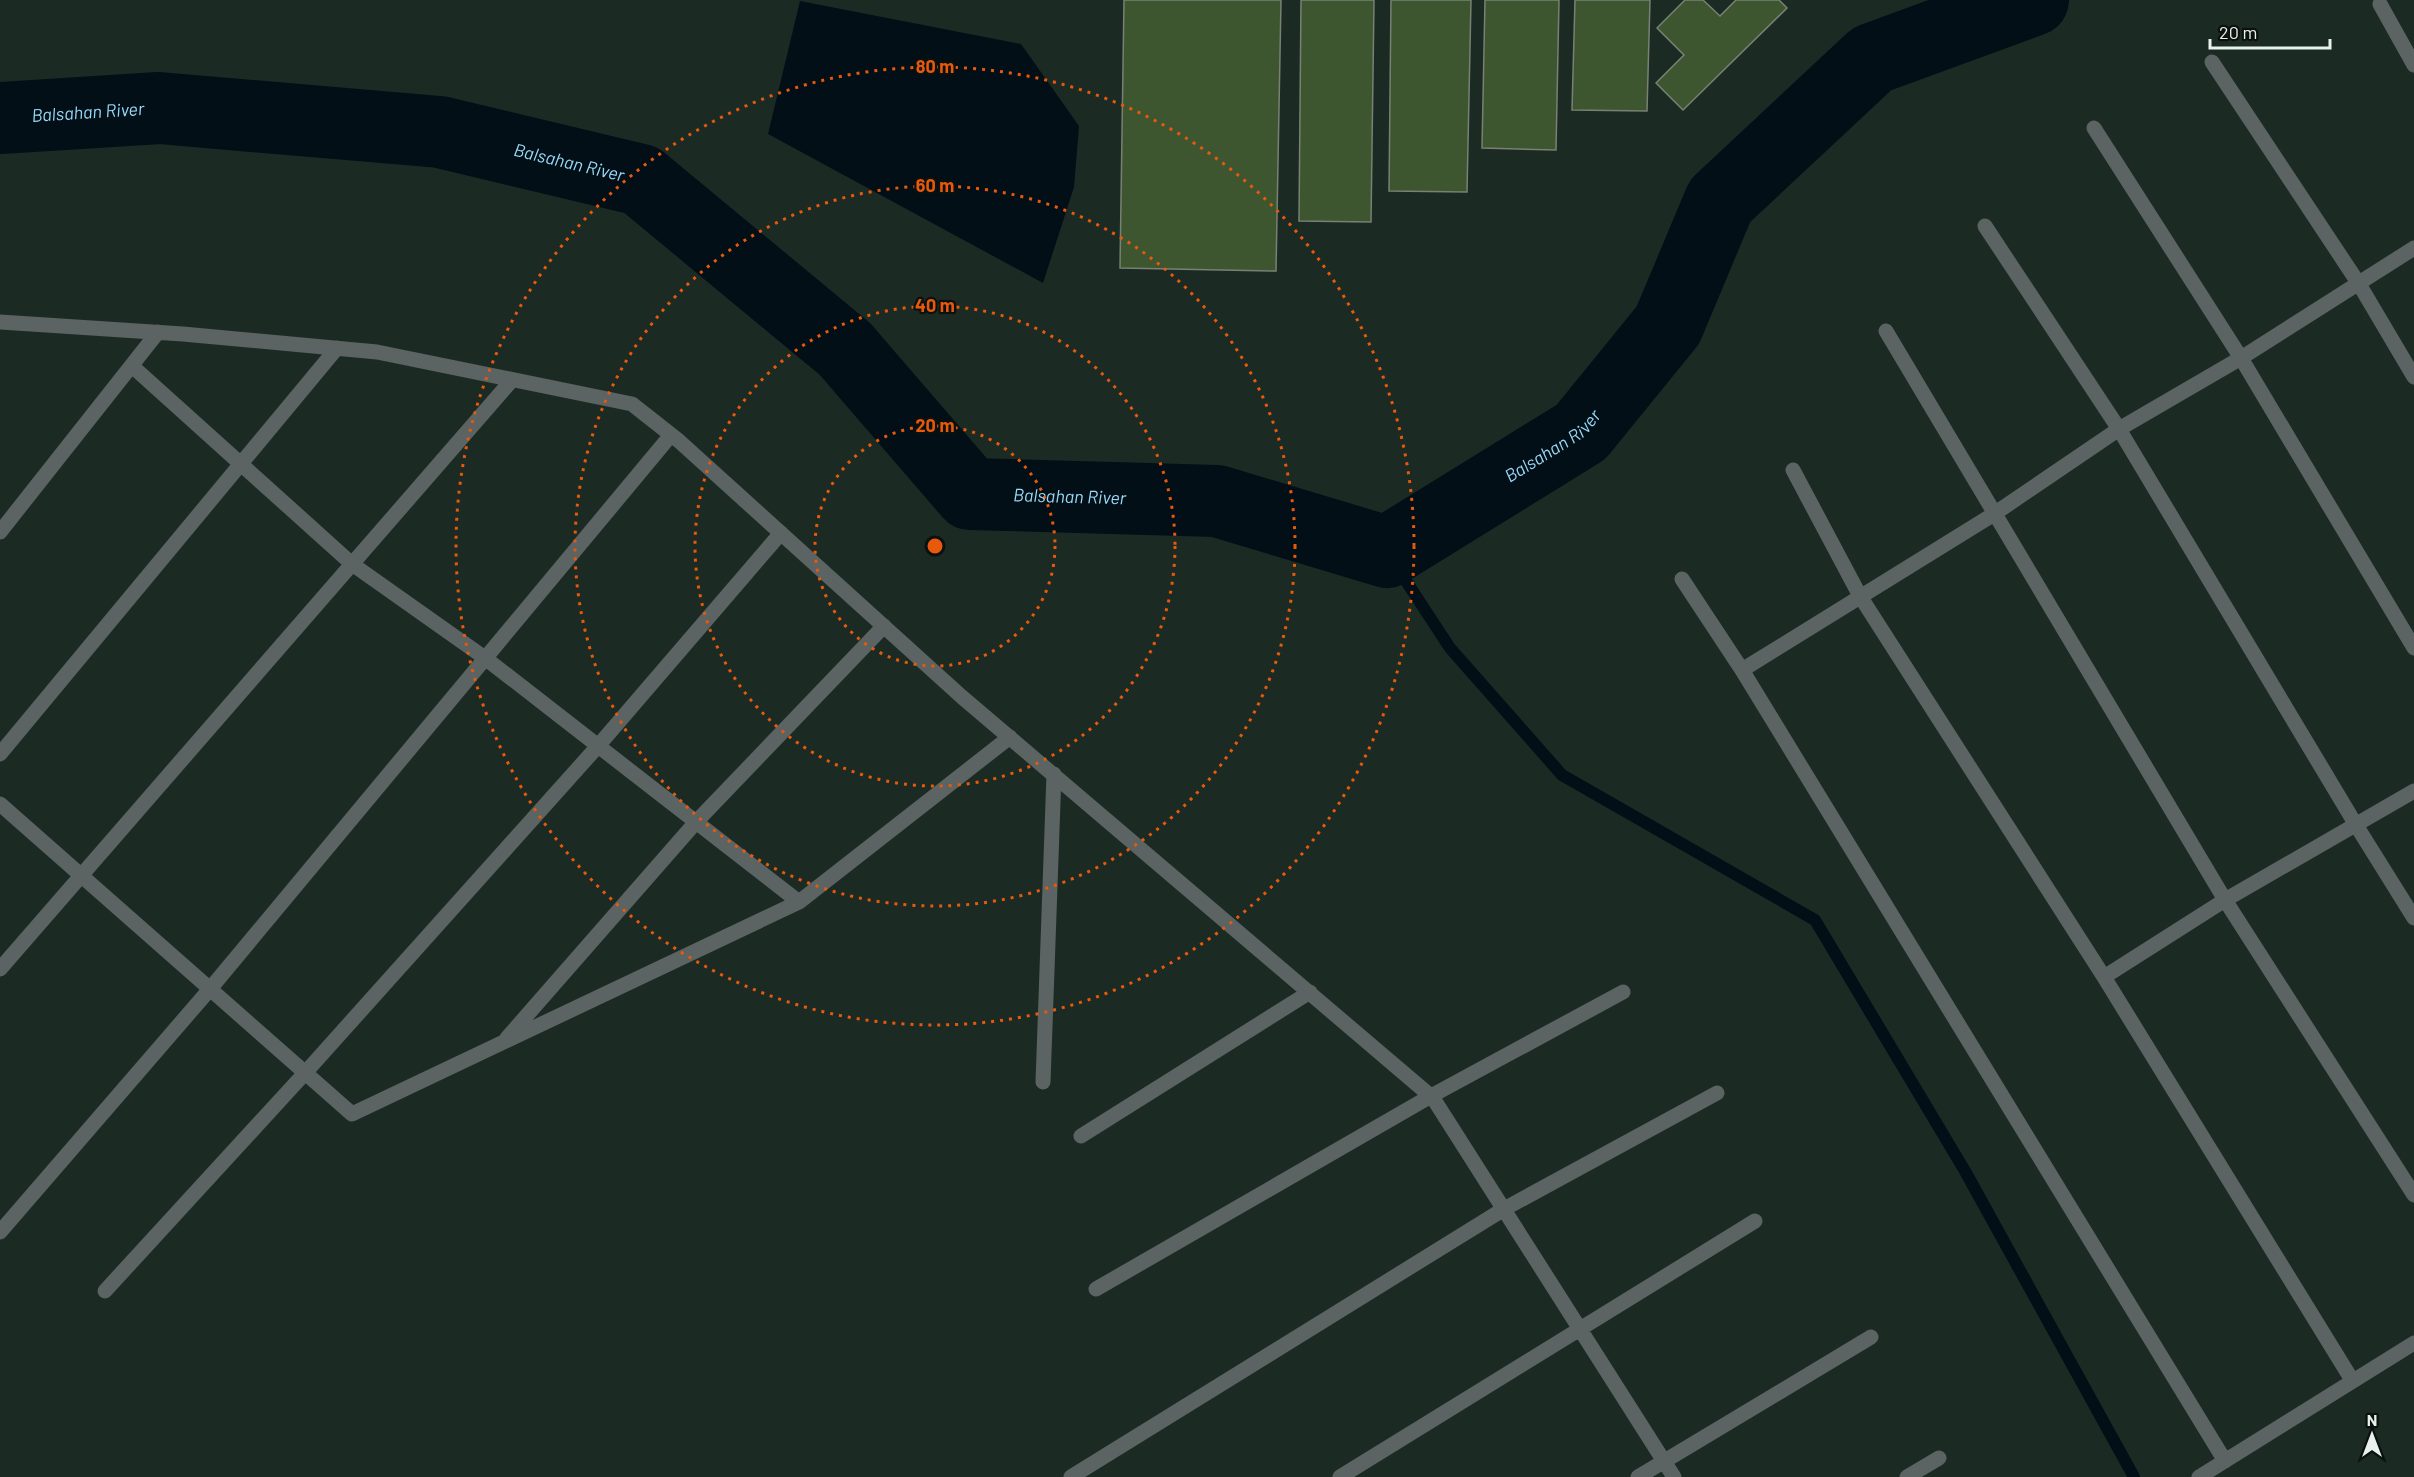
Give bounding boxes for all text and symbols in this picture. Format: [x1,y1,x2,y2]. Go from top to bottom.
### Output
scale bar [2210,12,2330,50]
text: 20 m [2219,21,2257,43]
text: 80 m [916,55,954,77]
water label: Balsahan River [31,97,145,126]
water label: Balsahan River [512,138,627,186]
text: 60 m [916,174,954,196]
text: 40 m [915,294,955,316]
water label: Balsahan River [1500,404,1605,487]
text: 20 m [916,414,954,436]
water label: Balsahan River [1013,483,1127,508]
centre of rings [925,536,945,556]
north arrow [2342,1405,2402,1465]
text: N [2367,1410,2377,1429]

